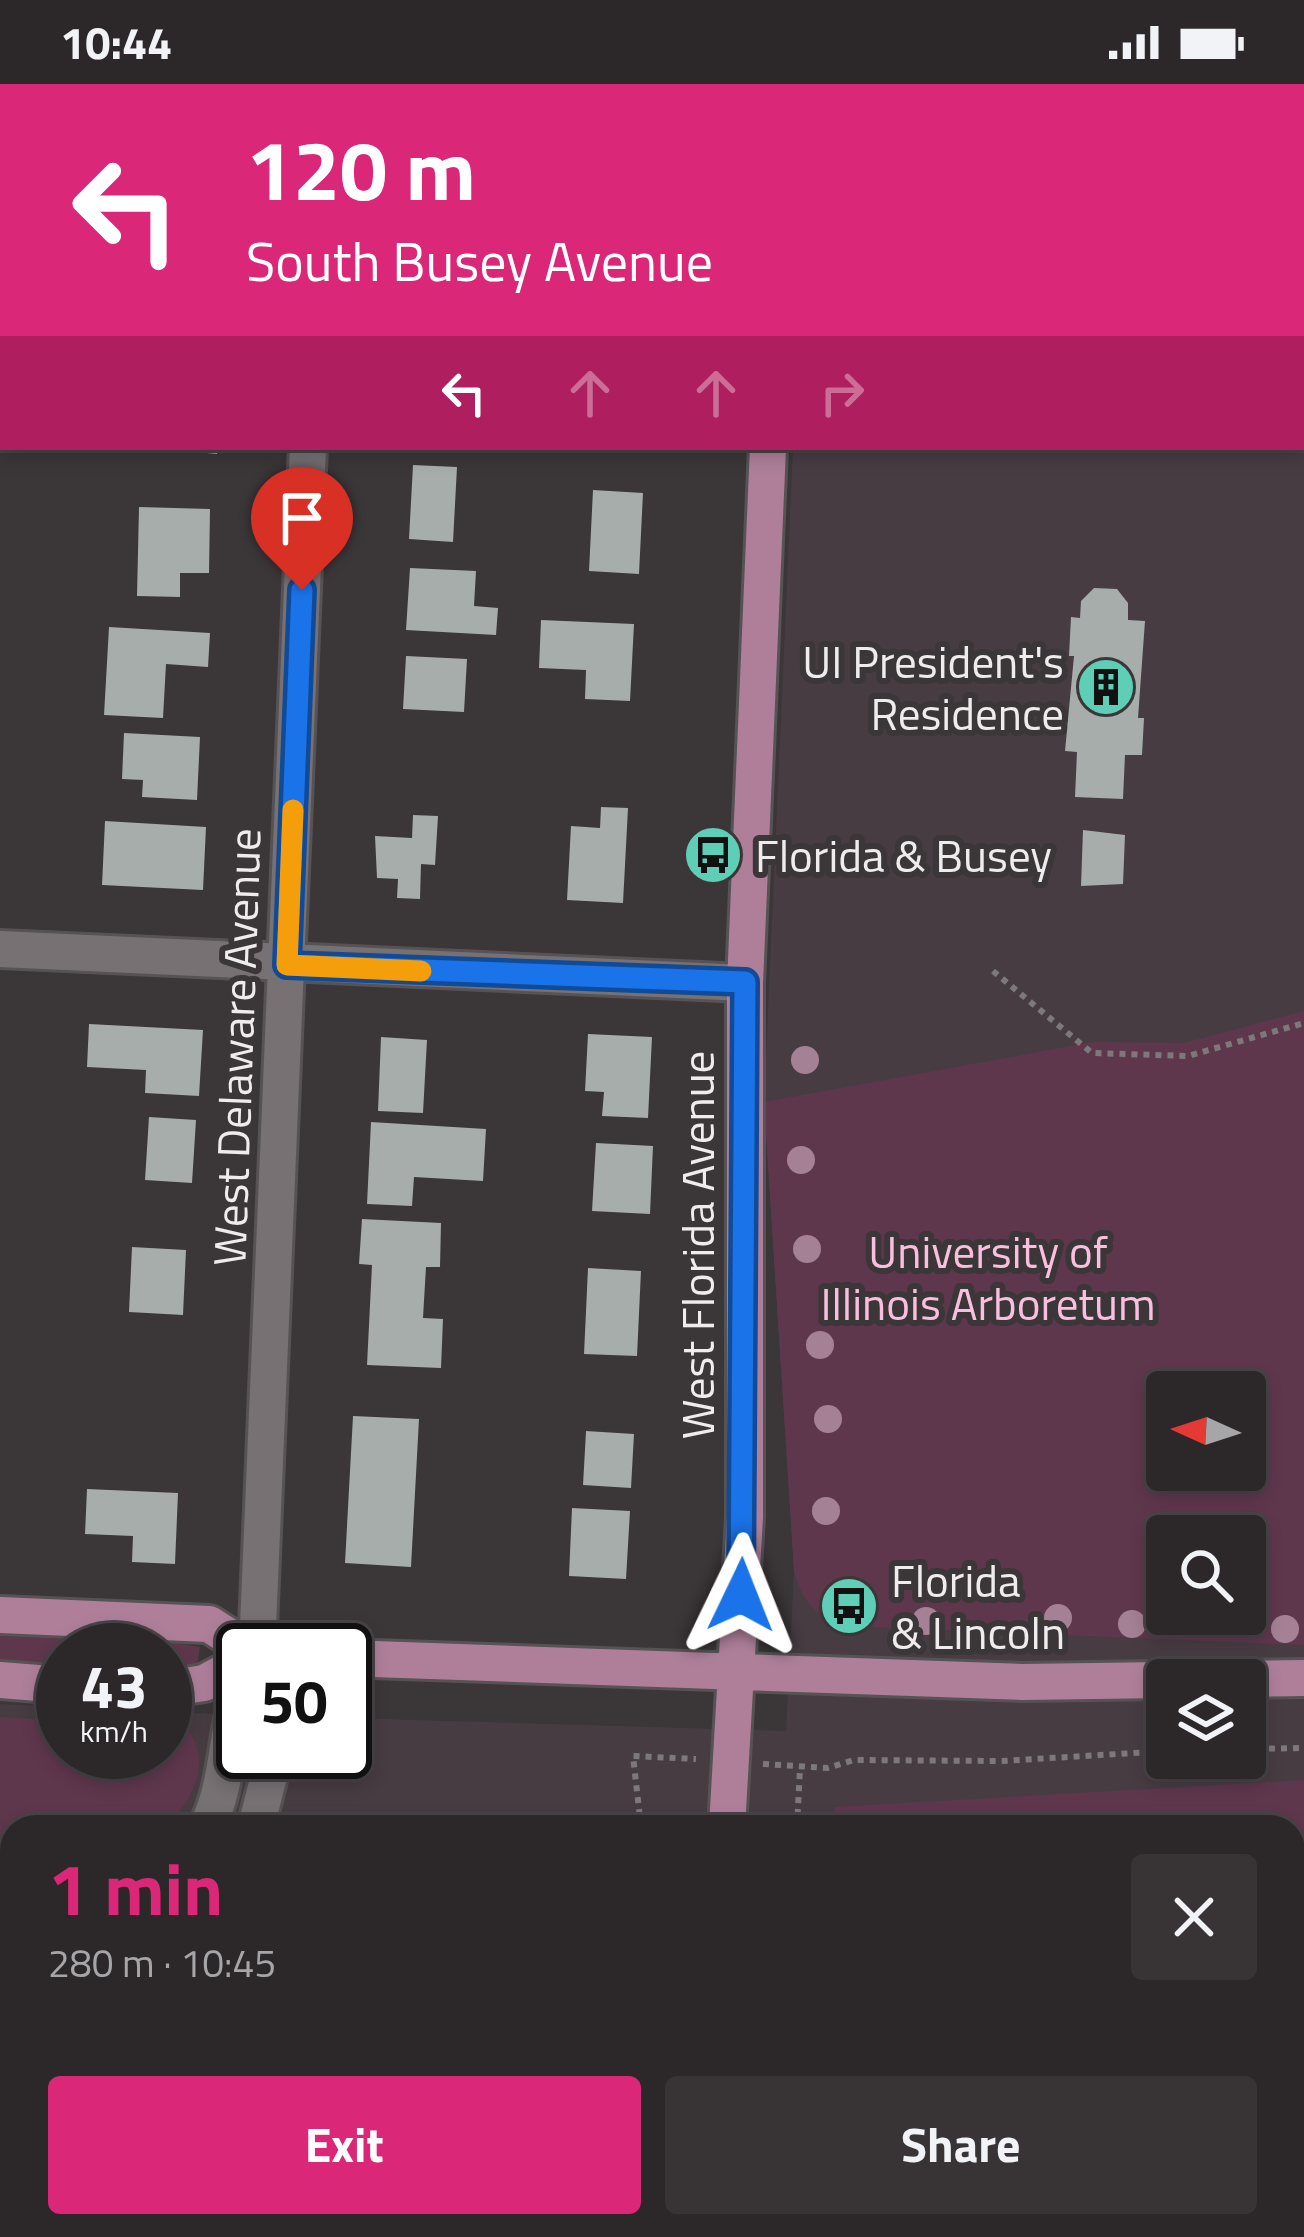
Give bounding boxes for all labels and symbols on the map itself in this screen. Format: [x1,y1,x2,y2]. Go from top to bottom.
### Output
pin [251,467,353,590]
place label: UI President's Residence [802,627,1064,747]
building icon: UI President's Residence [1075,656,1137,718]
place label: Florida & Busey [755,821,1052,889]
bus stop icon: Florida & Busey [682,824,744,886]
street label: West Delaware Avenue [194,827,278,1267]
street label: West Florida Avenue [663,1051,731,1439]
park label: University of Illinois Arboretum [820,1217,1156,1337]
north arrow [1146,1371,1266,1491]
position arrow [678,1532,804,1658]
place label: Florida & Lincoln [891,1546,1065,1666]
bus stop icon: Florida & Lincoln [818,1575,880,1637]
speed limit sign: 50 [216,1623,372,1779]

